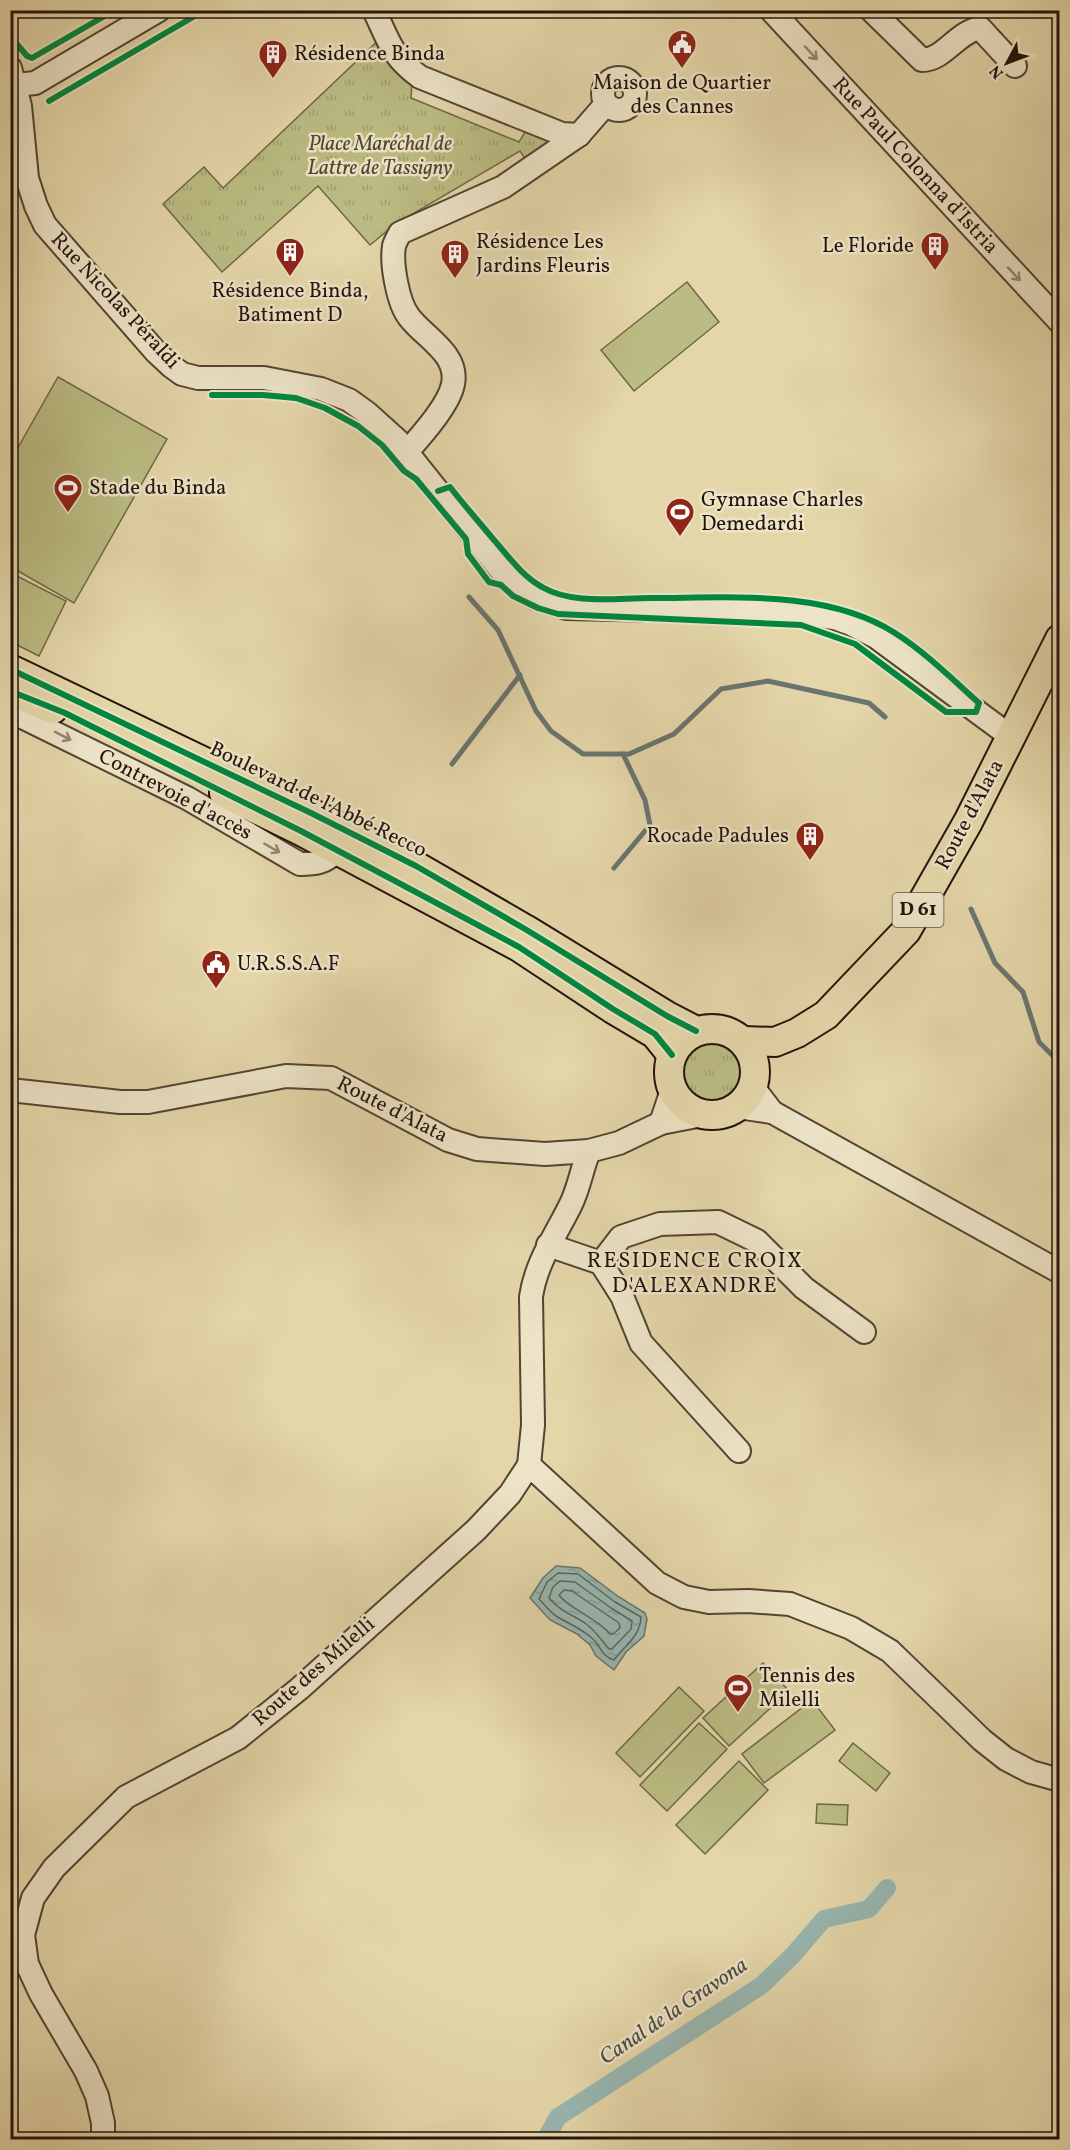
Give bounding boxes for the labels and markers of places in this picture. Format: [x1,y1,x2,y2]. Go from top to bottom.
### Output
public building icon: Maison de Quartier des Cannes [666,28,698,70]
building icon: Résidence Binda [257,38,289,80]
place label: Résidence Binda [294,40,445,69]
place label: Maison de Quartier des Cannes [593,69,771,122]
place label: Résidence Les Jardins Fleuris [476,228,610,281]
building icon: Le Floride [919,230,951,272]
place label: Le Floride [822,232,914,261]
building icon: Résidence Binda, Batiment D [274,236,306,278]
building icon: Résidence Les Jardins Fleuris [439,238,471,280]
place label: Résidence Binda, Batiment D [212,277,368,330]
sports icon: Stade du Binda [52,472,84,514]
place label: Stade du Binda [89,474,227,503]
place label: Gymnase Charles Demedardi [701,486,863,539]
sports icon: Gymnase Charles Demedardi [664,496,696,538]
building icon: Rocade Padules [794,820,826,862]
place label: Rocade Padules [646,822,789,851]
public building icon: U.R.S.S.A.F [200,948,232,990]
place label: U.R.S.S.A.F [237,950,339,979]
place label: Tennis des Milelli [759,1662,855,1715]
sports icon: Tennis des Milelli [722,1672,754,1714]

